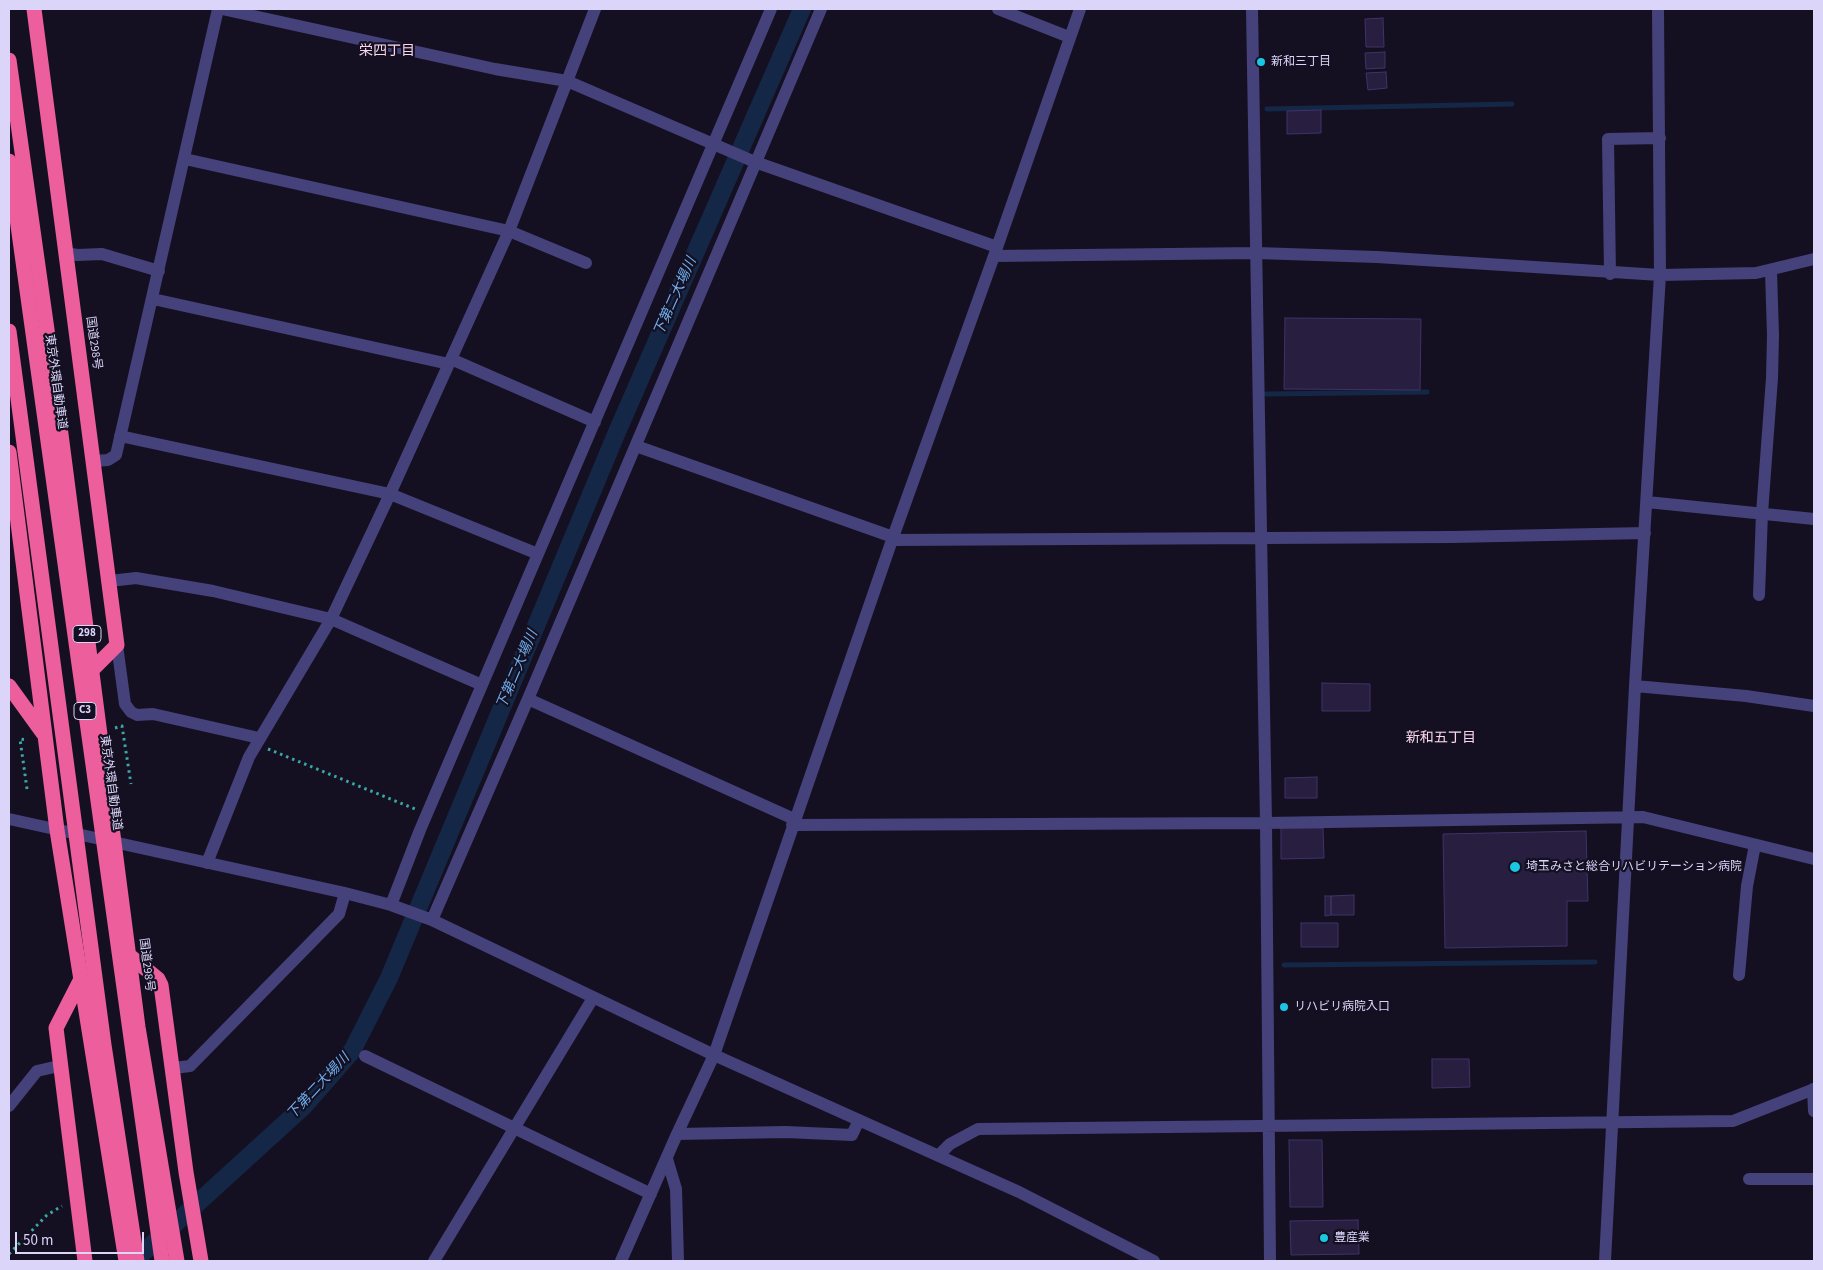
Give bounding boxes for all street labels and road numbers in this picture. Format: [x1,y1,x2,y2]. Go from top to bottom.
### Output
street label: 国道298号 [82,315,104,371]
street label: 東京外環自動車道 [41,333,69,431]
road number: 298 [73,626,101,642]
road number: C3 [74,702,96,719]
street label: 東京外環自動車道 [96,734,124,832]
street label: 国道298号 [136,937,156,993]

